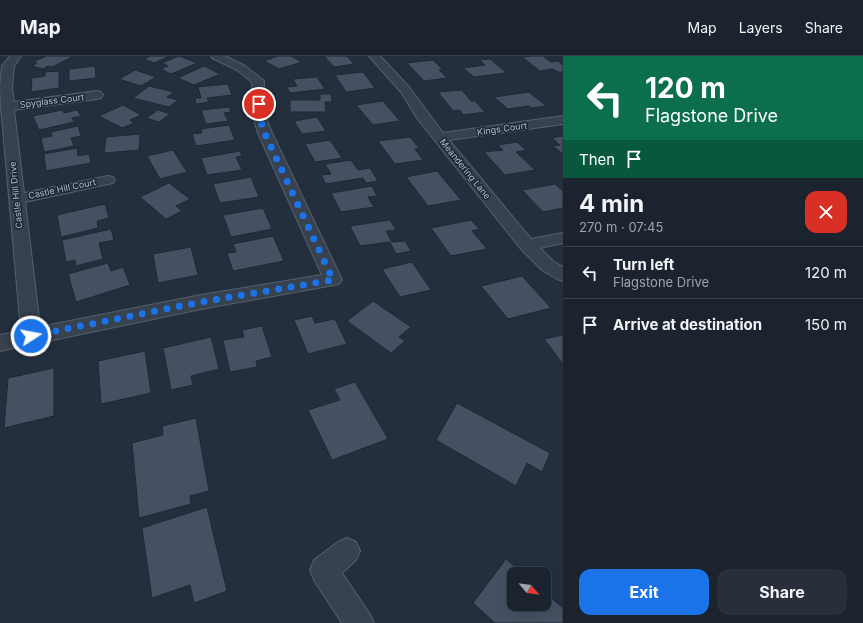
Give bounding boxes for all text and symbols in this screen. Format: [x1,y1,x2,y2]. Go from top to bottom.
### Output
text: Map [20,16,61,39]
text: Map [688,19,717,36]
text: Layers [739,19,783,36]
text: Share [805,19,843,36]
text: 120 m [645,71,726,105]
icon: left [579,72,631,124]
pin [242,87,276,121]
street label: Spyglass Court [19,91,85,110]
icon: arrive [248,93,270,115]
text: Flagstone Drive [645,105,778,126]
street label: Kings Court [476,120,528,137]
street label: Meandering Lane [438,136,493,201]
icon: arrive [623,148,645,170]
text: Then [579,150,615,169]
street label: Castle Hill Drive [7,161,24,229]
street label: Castle Hill Court [27,176,97,201]
text: 4 min [579,189,644,218]
button: close [805,191,847,233]
text: 270 m · 07:45 [579,219,663,235]
text: Turn left [613,255,674,274]
icon: left [579,262,601,284]
text: 120 m [805,263,847,282]
text: Flagstone Drive [613,274,709,290]
icon: arrive [579,314,601,336]
position arrow [10,315,52,357]
text: Arrive at destination [613,315,762,334]
text: 150 m [805,315,847,334]
north arrow [507,567,551,611]
map controls [507,567,551,611]
button: Exit [579,569,709,615]
button: Share [717,569,847,615]

